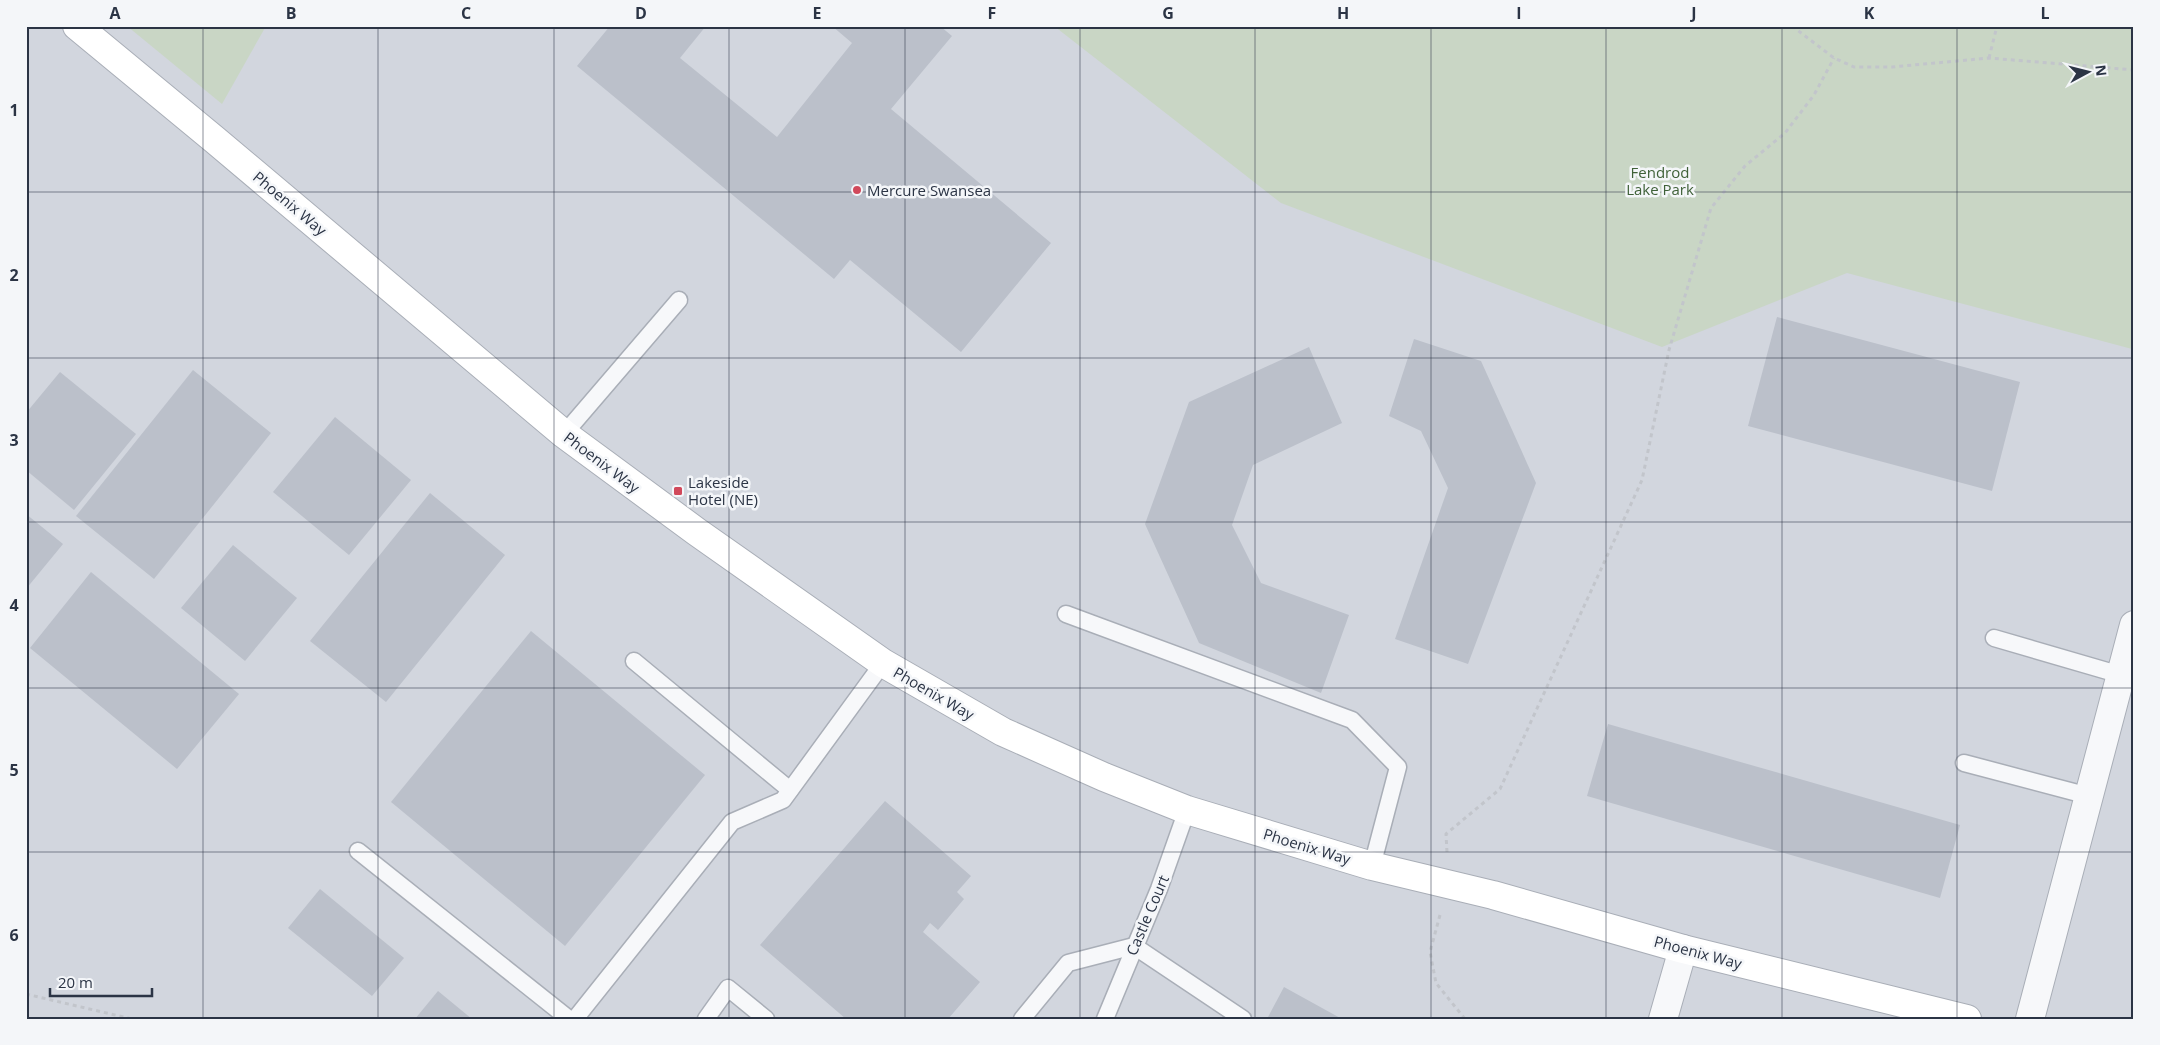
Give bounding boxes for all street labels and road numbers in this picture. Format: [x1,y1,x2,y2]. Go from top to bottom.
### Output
street label: Phoenix Way [249,166,331,240]
street label: Phoenix Way [560,427,644,497]
street label: Phoenix Way [890,662,978,724]
street label: Phoenix Way [1261,823,1353,869]
street label: Castle Court [1121,872,1173,958]
street label: Phoenix Way [1652,931,1745,973]

